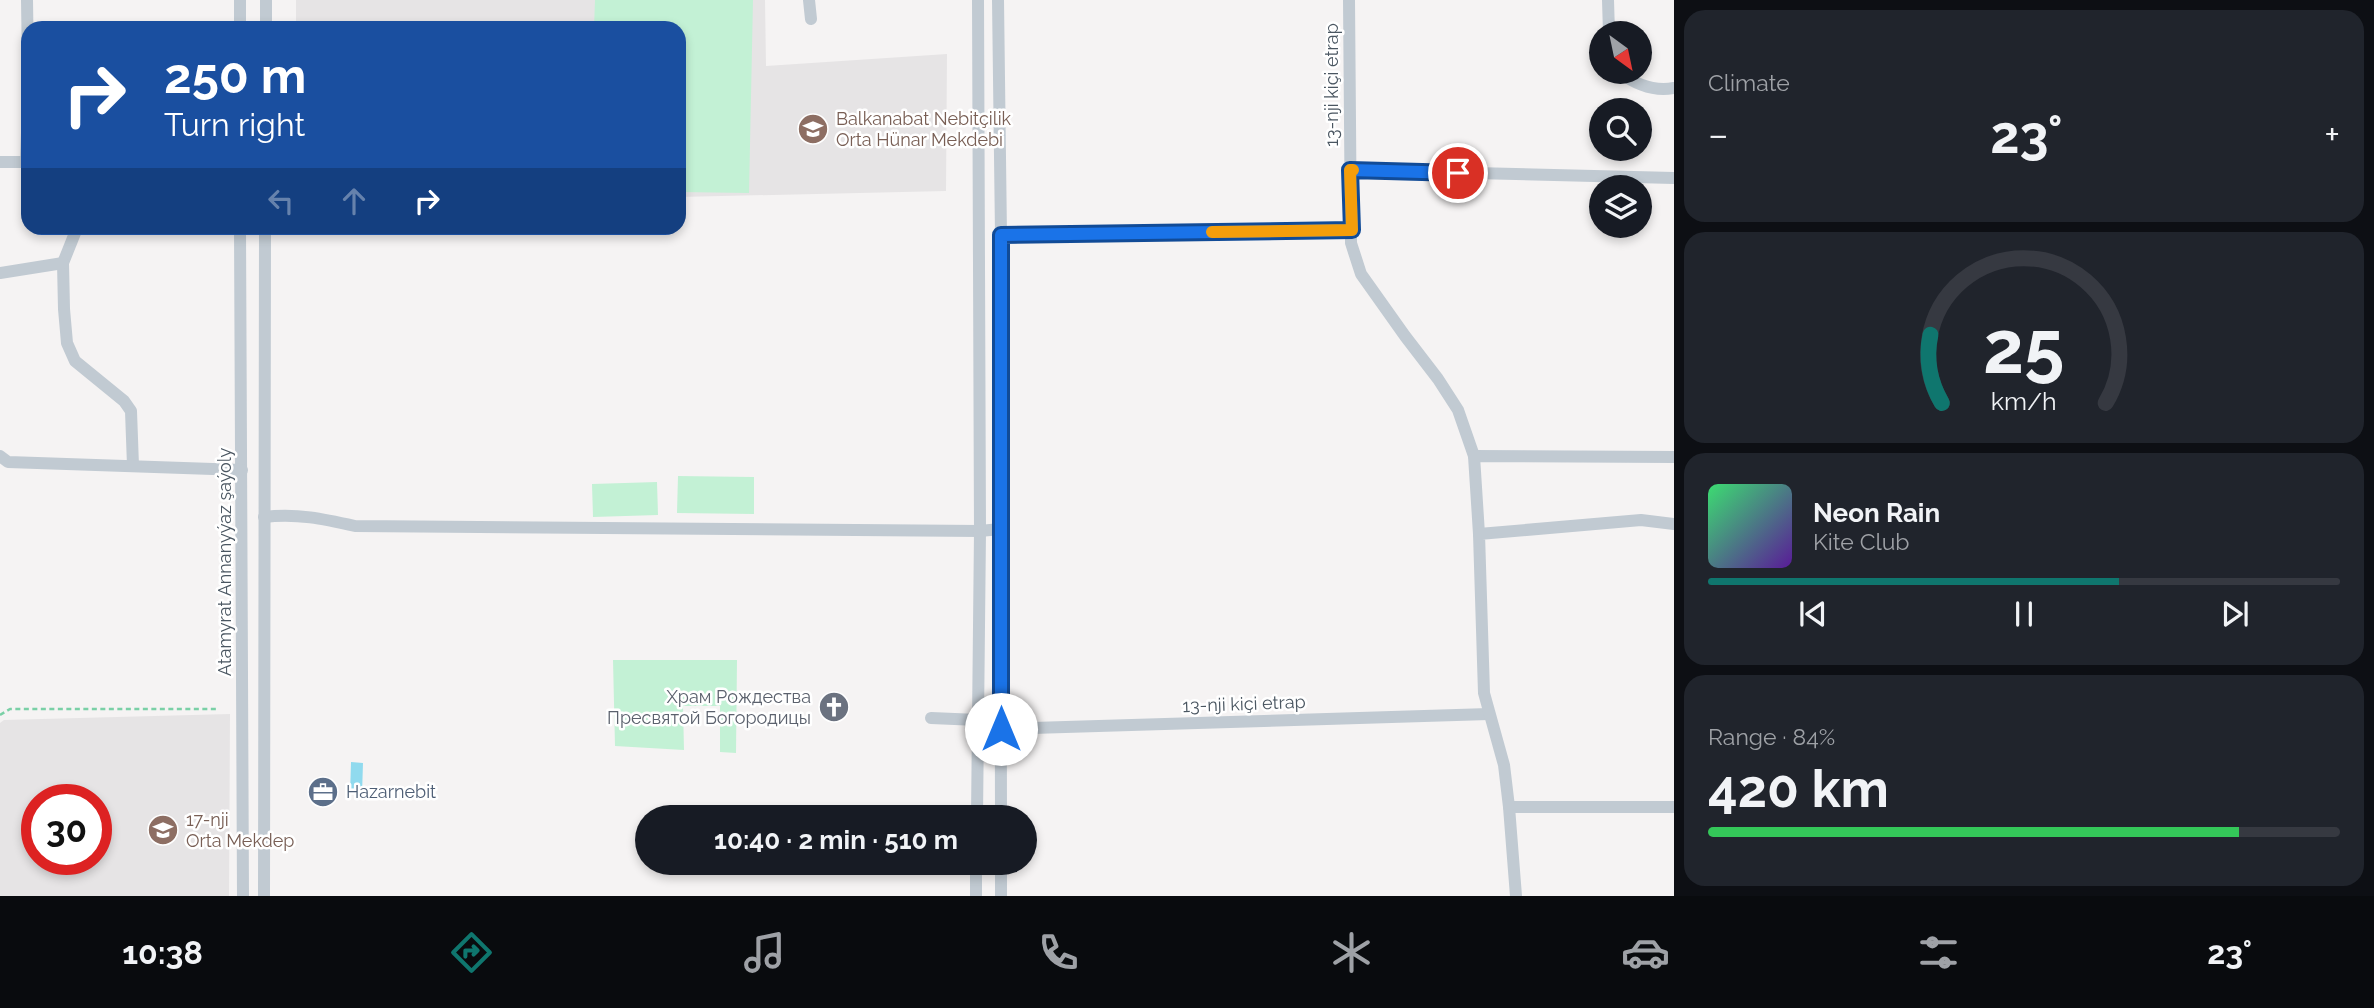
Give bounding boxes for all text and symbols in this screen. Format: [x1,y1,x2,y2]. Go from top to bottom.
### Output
north arrow [1589,21,1652,84]
map controls [1589,21,1652,238]
street label: 13-nji kiçi etrap [1321,23,1342,147]
text: 250 m [164,47,306,104]
icon: right [49,49,140,140]
text: Climate [1708,69,1790,96]
button: search [1589,98,1652,161]
text: 23° [1990,104,2063,165]
text: Turn right [164,106,305,143]
place label: Balkanabat Nebitçilik Orta Hünar Mekdebi [836,108,1012,150]
school or university icon: Balkanabat Nebitçilik Orta Hünar Mekdebi [796,112,830,146]
text: − [1708,112,1728,157]
text: + [2324,112,2340,157]
pin [1428,143,1488,203]
icon: arrive [1439,154,1477,192]
button: layers [1589,175,1652,238]
icon: left [262,182,300,220]
icon: ahead [335,182,373,220]
icon: right [408,182,446,220]
text: 25 [1983,306,2065,391]
text: km/h [1991,386,2057,416]
street label: Atamyrat Annanyýaz şaýoly [214,448,235,676]
text: Neon Rain [1813,498,1940,528]
text: Kite Club [1813,528,1910,555]
icon: previous [1794,595,1832,633]
icon: pause [2005,595,2043,633]
icon: next [2216,595,2254,633]
place label: Храм Рождества Пресвятой Богородицы [607,686,811,728]
church icon: Храм Рождества Пресвятой Богородицы [817,690,851,724]
street label: 13-nji kiçi etrap [1182,691,1306,716]
position arrow [964,692,1038,766]
text: Range · 84% [1708,723,1835,750]
text: 420 km [1708,758,1889,819]
office icon: Hazarnebit [306,775,340,809]
place label: Hazarnebit [346,781,436,802]
speed limit sign: 30 [21,784,112,875]
place label: 17-nji Orta Mekdep [186,809,294,851]
school or university icon: 17-nji Orta Mekdep [146,813,180,847]
text: 10:40 · 2 min · 510 m [714,825,958,855]
icon: directions [447,928,496,977]
icon: music [740,928,789,977]
icon: phone [1034,928,1083,977]
icon: climate [1327,928,1376,977]
icon: car [1621,928,1670,977]
icon: filters [1914,928,1963,977]
text: 10:38 [122,934,203,971]
text: 23° [2207,934,2252,971]

